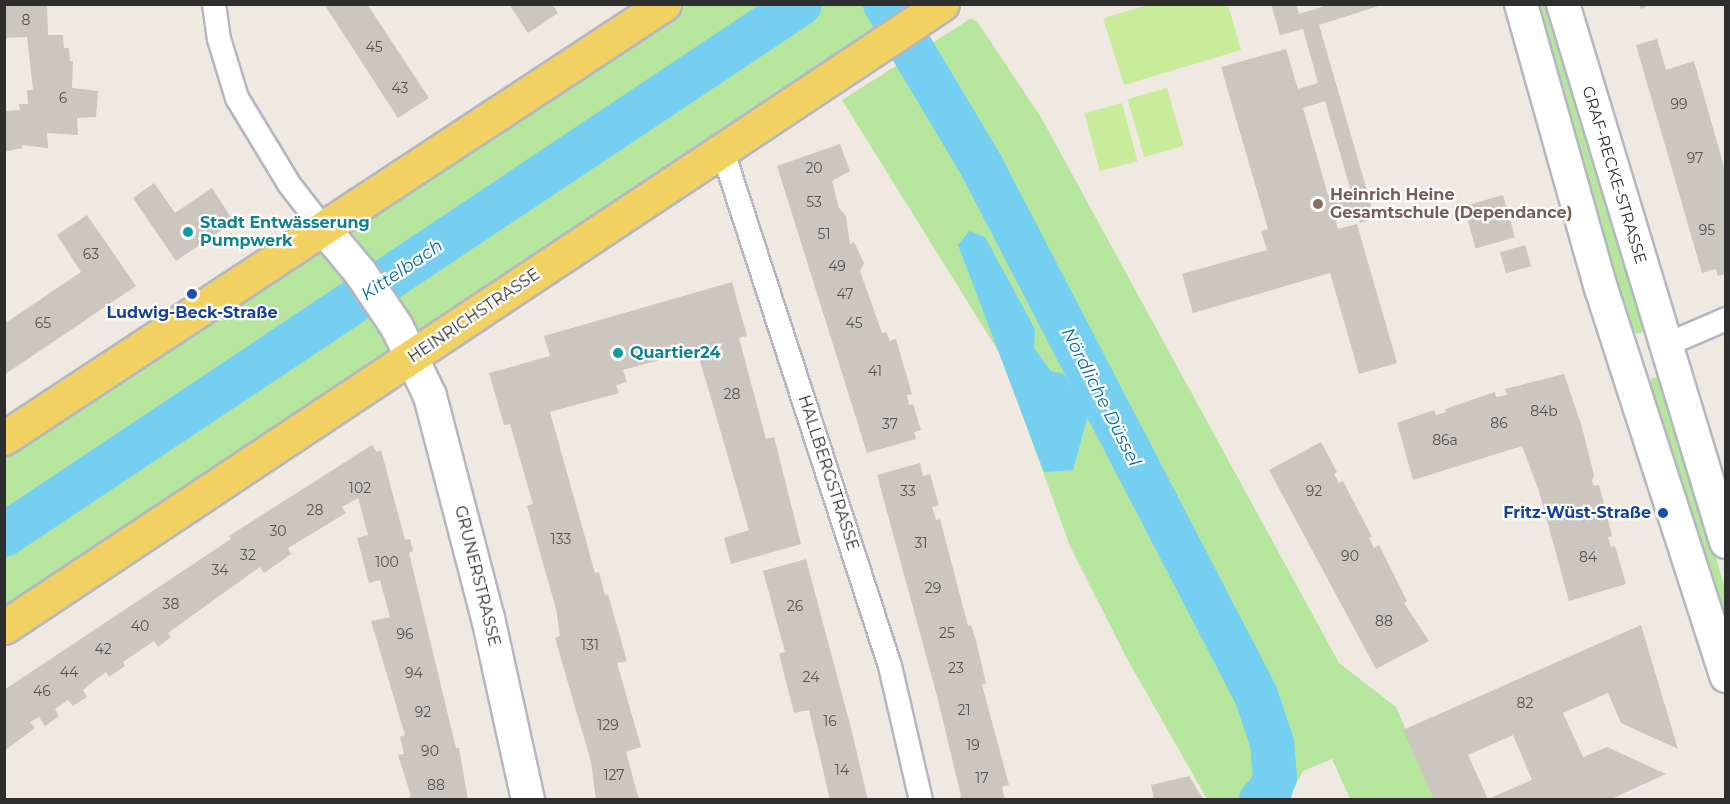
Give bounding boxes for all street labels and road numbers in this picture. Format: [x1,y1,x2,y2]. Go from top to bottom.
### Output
street label: GRAF-RECKE-STRASSE [1578,84,1650,266]
street label: HEINRICHSTRASSE [405,265,543,367]
street label: HALLBERGSTRASSE [794,393,862,553]
street label: GRUNERSTRASSE [450,504,504,648]

